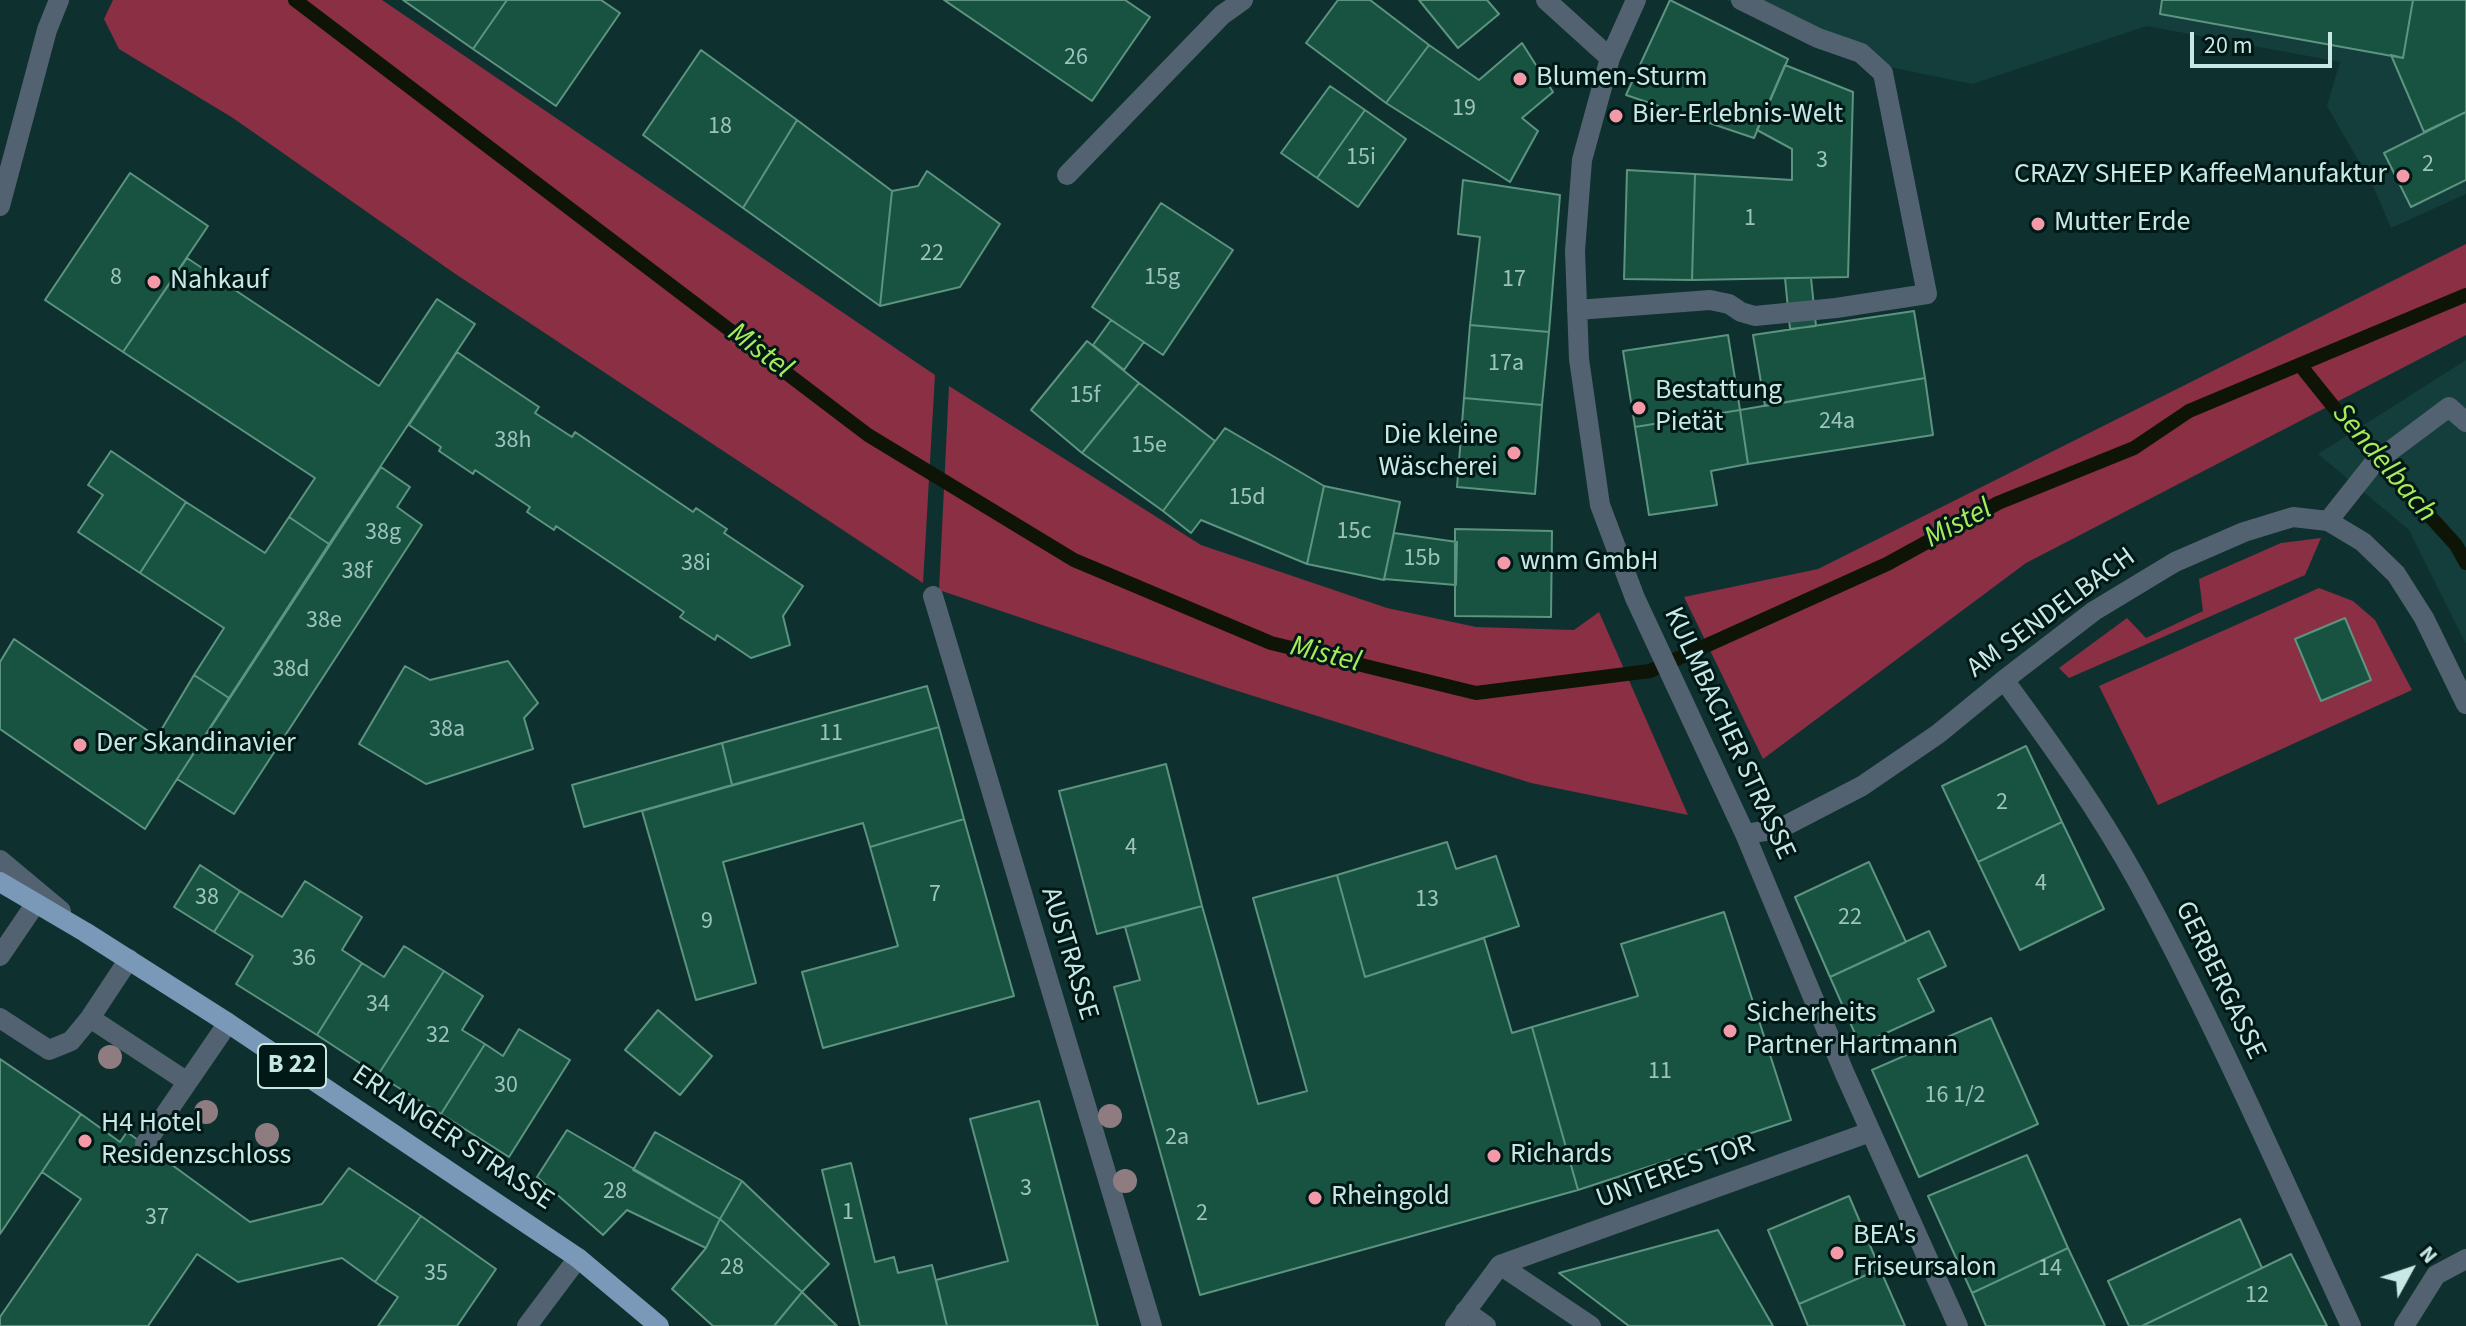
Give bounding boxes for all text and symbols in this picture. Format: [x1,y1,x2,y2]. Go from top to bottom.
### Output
scale bar [2194,16,2336,66]
text: 20 m [2204,28,2253,63]
house number: 26 [1064,45,1088,73]
place label: Blumen-Sturm [1536,62,1707,96]
marker: Blumen-Sturm [1511,70,1529,88]
house number: 19 [1452,96,1476,124]
place label: Bier-Erlebnis-Welt [1632,99,1843,133]
marker: Bier-Erlebnis-Welt [1607,107,1625,125]
house number: 18 [708,114,732,142]
house number: 15i [1346,145,1376,173]
house number: 3 [1816,148,1828,176]
house number: 2 [2422,152,2434,180]
place label: CRAZY SHEEP KaffeeManufaktur [2014,159,2387,193]
marker: CRAZY SHEEP KaffeeManufaktur [2394,167,2412,185]
house number: 1 [1744,206,1756,234]
place label: Mutter Erde [2054,207,2190,241]
marker: Mutter Erde [2029,215,2047,233]
house number: 22 [920,241,944,269]
house number: 8 [110,265,122,293]
place label: Nahkauf [170,265,269,299]
house number: 15g [1144,265,1180,293]
house number: 17 [1502,267,1526,295]
marker: Nahkauf [145,273,163,291]
water label: Mistel [720,316,798,388]
house number: 17a [1488,351,1524,379]
place label: Bestattung Pietät [1655,375,1782,441]
house number: 15f [1070,383,1100,411]
water label: Sendelbach [2323,397,2443,531]
marker: Bestattung Pietät [1630,399,1648,417]
house number: 24a [1819,409,1855,437]
place label: Die kleine Wäscherei [1379,420,1498,486]
house number: 38h [495,428,531,456]
house number: 15e [1131,433,1167,461]
marker: Die kleine Wäscherei [1505,444,1523,462]
house number: 15d [1228,485,1266,513]
water label: Mistel [1919,492,1999,558]
house number: 15c [1337,519,1371,547]
house number: 38g [365,520,401,548]
street label: AM SENDELBACH [1961,542,2143,686]
house number: 15b [1403,546,1441,574]
place label: wnm GmbH [1520,546,1658,580]
house number: 38i [681,551,711,579]
marker: wnm GmbH [1495,554,1513,572]
house number: 38f [342,559,372,587]
street label: KULMBACHER STRASSE [1655,603,1801,865]
house number: 38e [306,608,342,636]
water label: Mistel [1286,630,1364,682]
house number: 38d [272,657,310,685]
house number: 38a [429,717,465,745]
house number: 11 [819,721,843,749]
place label: Der Skandinavier [96,728,296,762]
marker: Der Skandinavier [71,736,89,754]
house number: 2 [1996,790,2008,818]
house number: 4 [1125,835,1137,863]
house number: 4 [2035,871,2047,899]
house number: 7 [929,882,941,910]
street label: AUSTRASSE [1032,883,1104,1025]
house number: 38 [195,885,219,913]
house number: 13 [1415,887,1439,915]
street label: GERBERGASSE [2166,896,2272,1066]
house number: 22 [1838,905,1862,933]
house number: 9 [701,909,713,937]
house number: 36 [292,946,316,974]
house number: 34 [366,992,390,1020]
place label: Sicherheits Partner Hartmann [1746,998,1958,1064]
marker: Sicherheits Partner Hartmann [1721,1022,1739,1040]
house number: 32 [426,1023,450,1051]
road number: B 22 [258,1044,326,1088]
street label: ERLANGER STRASSE [345,1059,559,1219]
house number: 11 [1648,1059,1672,1087]
house number: 30 [494,1073,518,1101]
house number: 16 1/2 [1925,1083,1985,1111]
place label: H4 Hotel Residenzschloss [101,1108,291,1174]
house number: 2a [1165,1125,1189,1153]
street label: UNTERES TOR [1592,1129,1760,1217]
marker: H4 Hotel Residenzschloss [76,1132,94,1150]
place label: Richards [1510,1139,1612,1173]
marker: Richards [1485,1147,1503,1165]
house number: 3 [1020,1176,1032,1204]
house number: 28 [603,1179,627,1207]
place label: Rheingold [1331,1181,1450,1215]
marker: Rheingold [1306,1189,1324,1207]
house number: 1 [842,1200,854,1228]
house number: 2 [1196,1201,1208,1229]
house number: 37 [145,1205,169,1233]
place label: BEA's Friseursalon [1853,1220,1997,1286]
north arrow [2370,1230,2450,1310]
text: N [2411,1239,2445,1270]
marker: BEA's Friseursalon [1828,1244,1846,1262]
house number: 28 [720,1255,744,1283]
house number: 14 [2038,1256,2062,1284]
house number: 35 [424,1261,448,1289]
house number: 12 [2245,1283,2269,1311]

